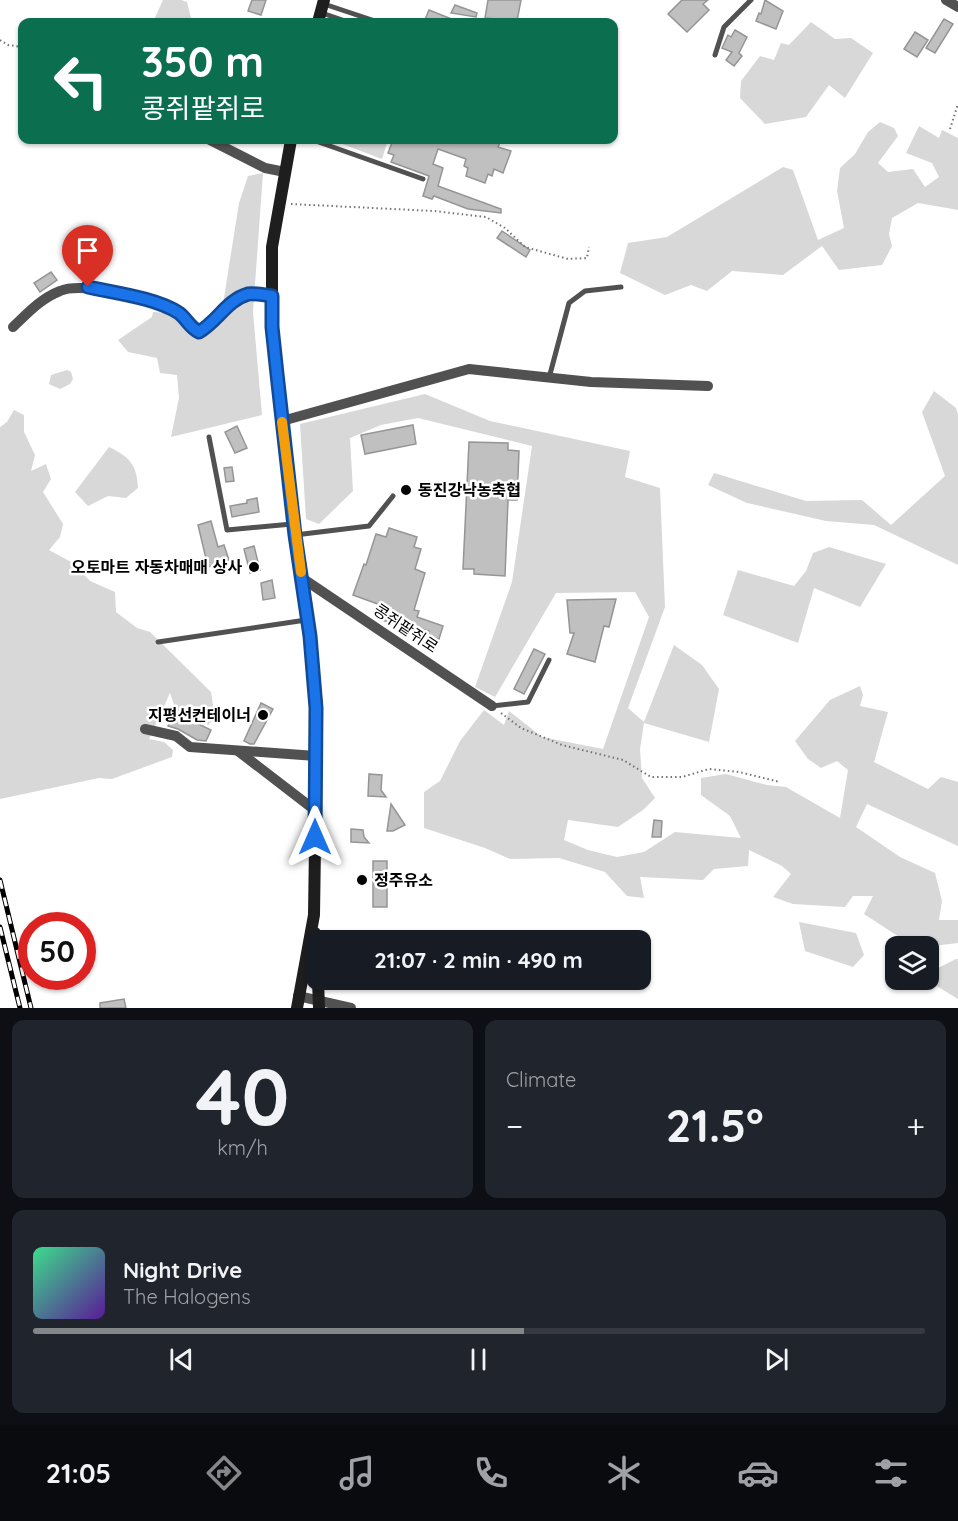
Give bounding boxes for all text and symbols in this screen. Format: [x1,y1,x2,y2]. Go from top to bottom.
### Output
text: 350 m [141,35,264,88]
icon: left [42,42,120,120]
text: 콩쥐팥쥐로 [141,91,265,125]
pin [62,225,113,287]
icon: arrive [71,234,104,267]
place label: 동진강낙농축협 [418,480,521,500]
marker: 동진강낙농축협 [399,483,413,497]
place label: 오토마트 자동차매매 상사 [71,557,242,577]
marker: 오토마트 자동차매매 상사 [247,560,261,574]
street label: 콩쥐팥쥐로 [370,599,442,657]
place label: 지평선컨테이너 [148,705,251,725]
marker: 지평선컨테이너 [256,708,270,722]
position arrow [283,805,347,869]
place label: 정주유소 [374,870,433,890]
marker: 정주유소 [355,873,369,887]
speed limit sign: 50 [18,912,96,990]
map controls [885,936,939,990]
button: layers [885,936,939,990]
text: 21:07 · 2 min · 490 m [374,946,583,974]
text: 40 [196,1047,289,1145]
text: Climate [506,1067,576,1092]
text: 21.5° [666,1097,764,1153]
text: − [506,1105,523,1146]
text: + [906,1105,925,1146]
text: km/h [217,1135,268,1160]
text: Night Drive [123,1256,242,1284]
text: The Halogens [123,1284,251,1309]
icon: previous [165,1343,198,1376]
icon: pause [462,1343,495,1376]
icon: next [760,1343,793,1376]
icon: directions [203,1452,245,1494]
icon: music [336,1452,378,1494]
icon: phone [470,1452,512,1494]
icon: climate [603,1452,645,1494]
icon: car [737,1452,779,1494]
icon: filters [870,1452,912,1494]
text: 21:05 [46,1456,111,1490]

